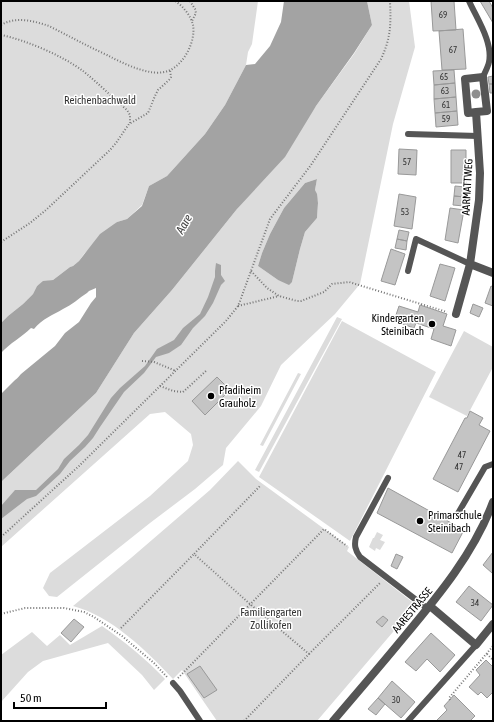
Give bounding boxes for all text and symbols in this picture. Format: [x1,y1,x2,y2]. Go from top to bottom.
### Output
house number: 69 [439,10,447,20]
house number: 67 [449,45,457,55]
house number: 65 [440,72,448,82]
house number: 63 [441,86,449,96]
park label: Reichenbachwald [64,94,136,106]
house number: 61 [442,100,450,110]
house number: 59 [442,114,450,124]
house number: 57 [403,157,411,167]
street label: AARMATTWEG [460,158,474,216]
house number: 53 [401,207,409,217]
water label: Aare [172,211,195,237]
place label: Kindergarten Steinibach [371,312,424,337]
marker: Kindergarten Steinibach [427,319,437,329]
place label: Pfadiheim Grauholz [219,384,261,409]
marker: Pfadiheim Grauholz [206,391,216,401]
house number: 47 [458,450,466,460]
house number: 47 [455,462,463,472]
place label: Primarschule Steinibach [428,509,482,534]
marker: Primarschule Steinibach [415,516,425,526]
street label: AARESTRASSE [390,585,435,635]
house number: 34 [471,598,479,608]
park label: Familiengarten Zollikofen [240,606,302,631]
scale bar [14,684,106,710]
text: 50 m [20,691,42,705]
house number: 30 [392,695,400,705]

